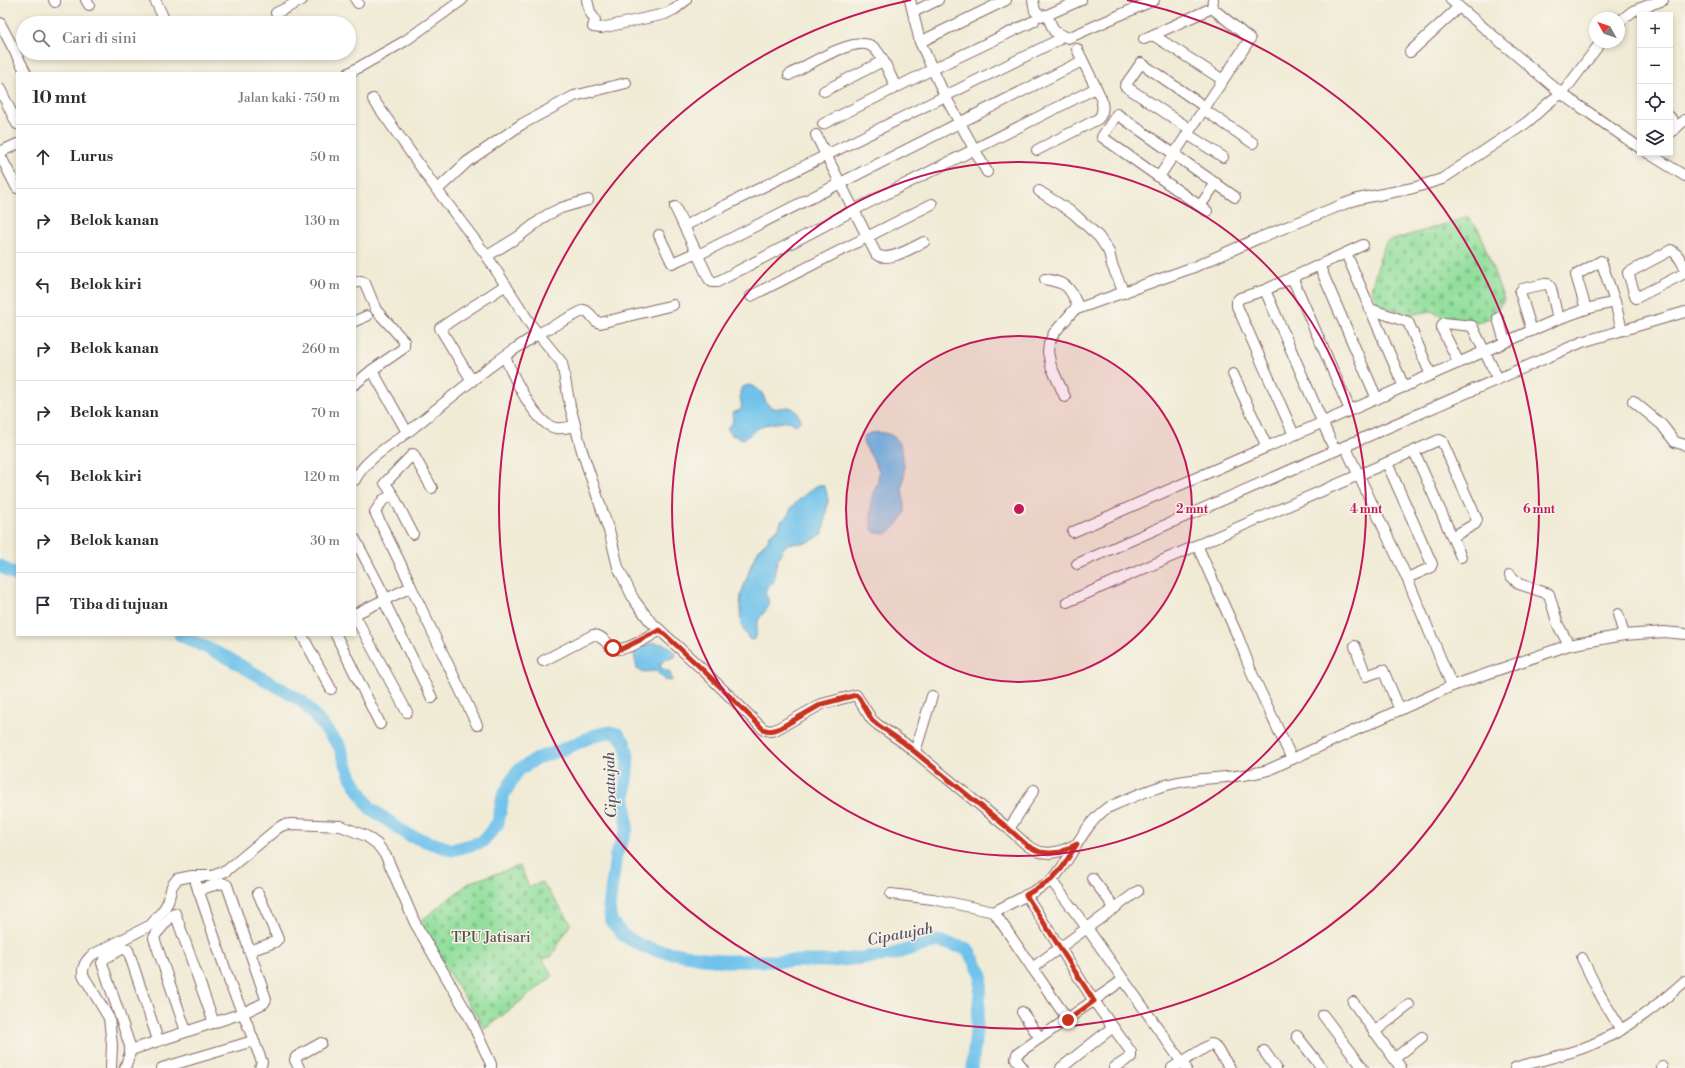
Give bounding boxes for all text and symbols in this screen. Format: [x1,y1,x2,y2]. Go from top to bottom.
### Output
north arrow [1589,12,1625,48]
map controls [1637,12,1673,156]
button: + [1637,12,1673,48]
search box [16,16,356,60]
icon: search [30,27,52,49]
text: Cari di sini [62,29,137,48]
button: − [1637,48,1673,84]
button: locate [1637,84,1673,120]
text: 10 mnt [32,87,87,109]
text: Jalan kaki · 750 m [239,90,340,106]
button: layers [1637,120,1673,156]
icon: ahead [32,146,54,168]
text: Lurus [70,147,113,166]
text: 50 m [310,149,340,165]
icon: right [32,210,54,232]
text: Belok kanan [70,211,159,230]
text: 130 m [305,213,340,229]
icon: left [32,274,54,296]
text: Belok kiri [70,275,141,294]
text: 90 m [309,277,340,293]
icon: right [32,338,54,360]
text: Belok kanan [70,339,159,358]
text: 260 m [302,341,340,357]
icon: right [32,402,54,424]
text: Belok kanan [70,403,159,422]
text: 70 m [311,405,340,421]
icon: left [32,466,54,488]
text: Belok kiri [70,467,141,486]
text: 120 m [304,469,340,485]
centre of rings [1012,502,1026,516]
text: 2 mnt [1176,502,1209,517]
text: 4 mnt [1350,502,1383,517]
text: 6 mnt [1523,502,1556,517]
icon: right [32,530,54,552]
text: Belok kanan [70,531,159,550]
text: 30 m [310,533,340,549]
icon: arrive [32,594,54,616]
text: Tiba di tujuan [70,595,168,614]
route start [604,639,622,657]
water label: Cipatujah [600,751,621,819]
water label: Cipatujah [866,919,935,950]
park label: TPU Jatisari [451,929,531,947]
route end [1059,1011,1077,1029]

